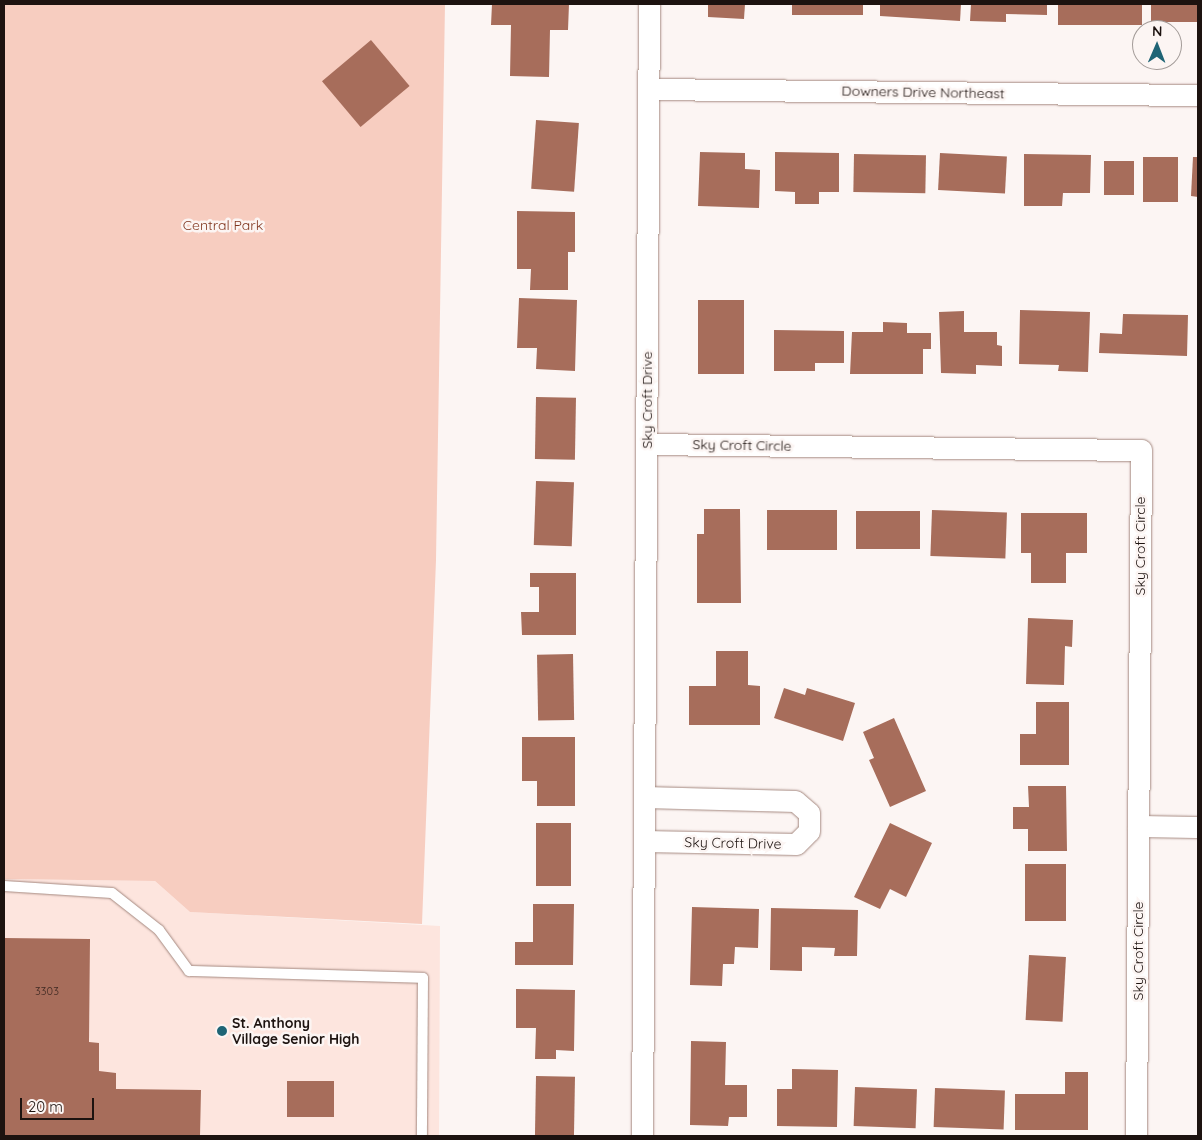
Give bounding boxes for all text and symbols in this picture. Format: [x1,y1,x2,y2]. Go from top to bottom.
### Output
north arrow [1132,20,1182,70]
text: N [1152,22,1163,40]
street label: Downers Drive Northeast [841,82,1005,102]
park label: Central Park [183,217,263,233]
street label: Sky Croft Drive [639,351,655,449]
street label: Sky Croft Circle [692,436,792,454]
street label: Sky Croft Circle [1132,497,1148,595]
street label: Sky Croft Drive [684,834,782,852]
street label: Sky Croft Circle [1130,902,1146,1000]
house number: 3303 [35,984,59,998]
place label: St. Anthony Village Senior High [232,1015,359,1048]
marker: St. Anthony Village Senior High [216,1025,228,1037]
scale bar [22,1088,96,1120]
text: 20 m [28,1097,63,1116]

